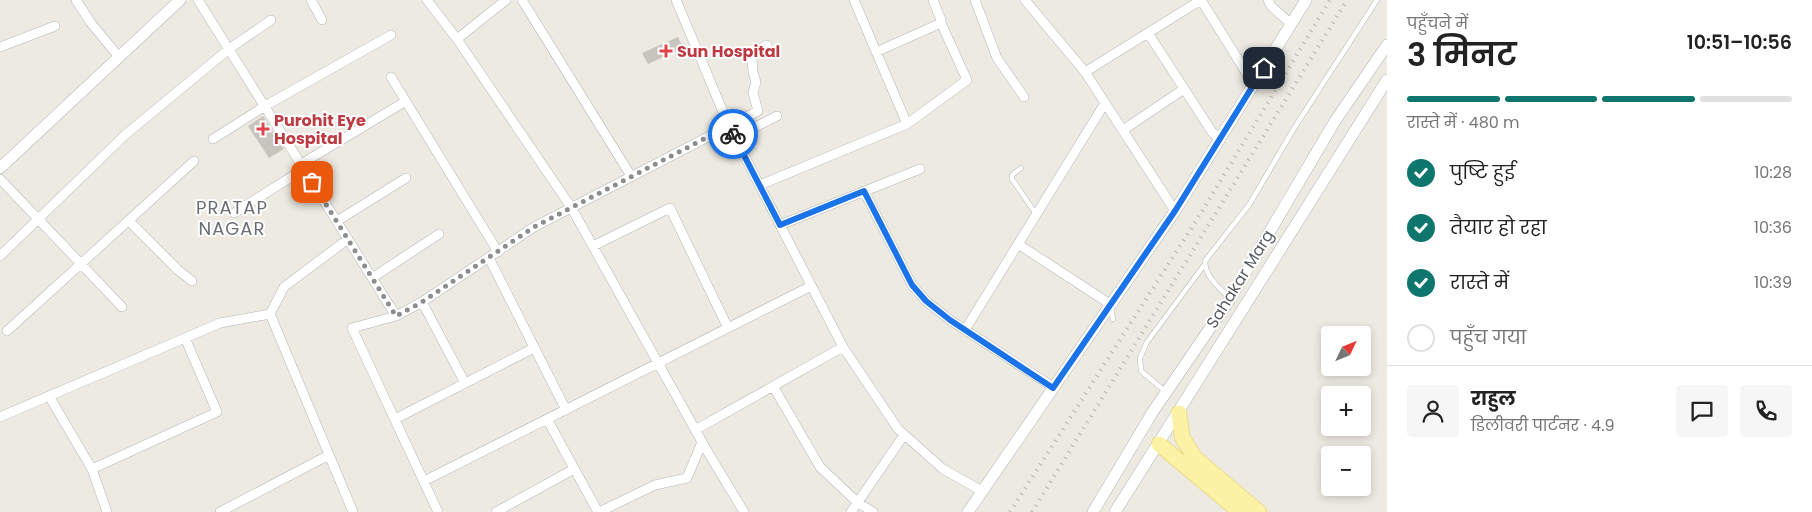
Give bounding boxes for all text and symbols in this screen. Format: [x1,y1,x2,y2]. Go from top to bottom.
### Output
text: पहुँचने में [1407,12,1468,35]
text: 10:51–10:56 [1687,29,1792,56]
text: 3 मिनट [1407,32,1517,77]
place label: Sun Hospital [677,40,780,63]
marker: Sun Hospital [659,44,673,58]
pin [1243,47,1285,89]
icon: home [1250,54,1278,82]
place label: Purohit Eye Hospital [274,109,366,150]
courier [708,109,758,159]
text: रास्ते में · 480 m [1407,111,1520,134]
icon: bike [719,120,747,148]
marker: Purohit Eye Hospital [256,122,270,136]
icon: check [1407,159,1435,187]
text: पुष्टि हुई [1450,159,1515,186]
pin [291,161,333,203]
text: 10:28 [1754,161,1792,184]
icon: bag [298,168,326,196]
district label: PRATAP NAGAR [196,195,268,241]
icon: check [1407,214,1435,242]
text: तैयार हो रहा [1450,214,1547,241]
text: 10:36 [1754,216,1792,239]
street label: Sahakar Marg [1201,225,1279,333]
icon: check [1407,269,1435,297]
text: रास्ते में [1450,269,1509,296]
text: 10:39 [1754,271,1792,294]
text: पहुँच गया [1450,324,1526,351]
north arrow [1321,326,1371,376]
map controls [1321,326,1371,496]
button: person [1407,385,1459,437]
text: राहुल [1471,385,1516,412]
button: chat [1676,385,1728,437]
button: phone [1740,385,1792,437]
button: + [1321,386,1371,436]
text: डिलीवरी पार्टनर · 4.9 [1471,414,1615,437]
button: − [1321,446,1371,496]

